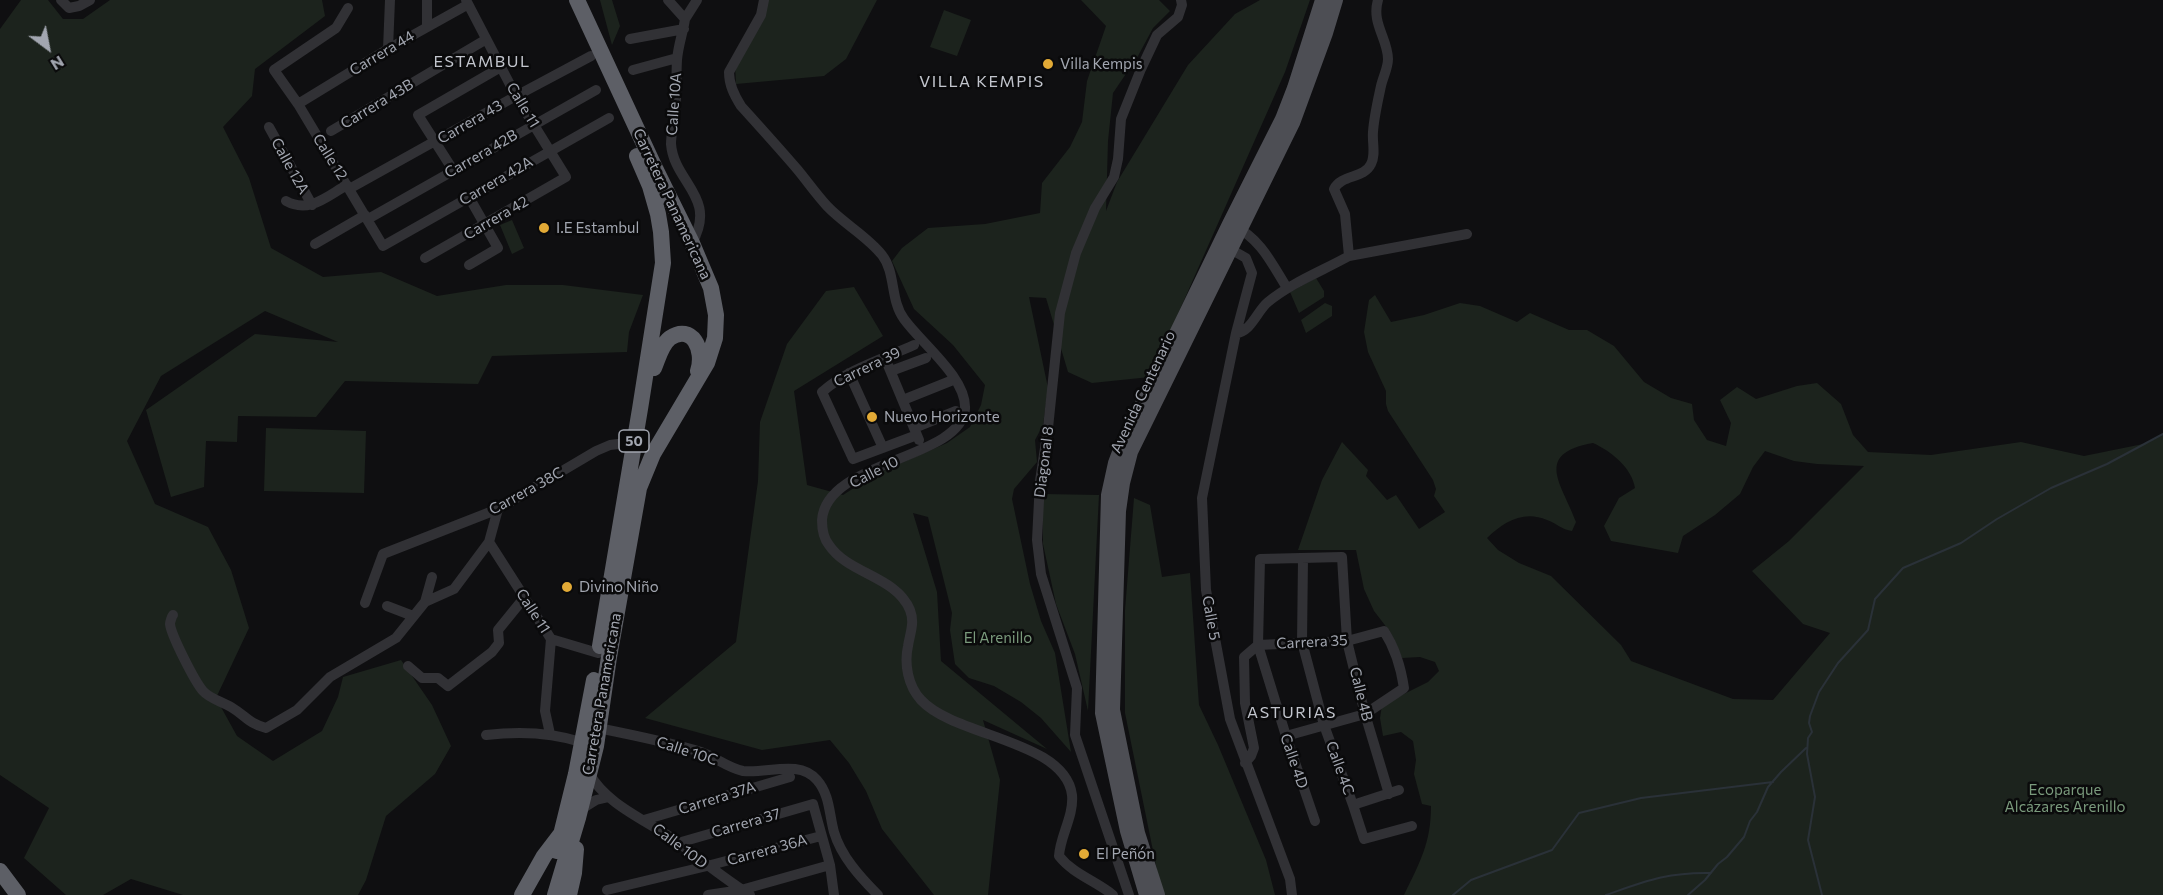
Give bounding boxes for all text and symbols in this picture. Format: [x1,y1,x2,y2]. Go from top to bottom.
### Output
north arrow [18,18,78,78]
street label: Carrera 44 [346,27,418,79]
text: N [48,52,68,75]
district label: ESTAMBUL [433,52,531,72]
place label: Villa Kempis [1060,55,1143,73]
marker: Villa Kempis [1041,57,1055,71]
street label: Calle 10A [663,72,685,136]
district label: VILLA KEMPIS [919,72,1045,92]
street label: Carrera 43B [337,75,417,133]
street label: Calle 11 [503,79,543,131]
street label: Carrera 43 [434,96,506,148]
street label: Carrera 42B [441,126,521,182]
street label: Carretera Panamericana [629,126,715,282]
street label: Calle 12 [309,130,351,184]
street label: Calle 12A [267,135,313,197]
street label: Carrera 42A [456,153,536,209]
street label: Carrera 42 [461,192,531,244]
place label: I.E Estambul [556,219,639,237]
marker: I.E Estambul [537,221,551,235]
street label: Avenida Centenario [1107,328,1179,456]
street label: Carrera 39 [831,343,903,391]
place label: Nuevo Horizonte [884,408,1000,426]
marker: Nuevo Horizonte [865,410,879,424]
street label: Diagonal 8 [1031,425,1057,499]
road number: 50 [619,430,649,452]
street label: Calle 10 [846,452,902,492]
street label: Carrera 38C [486,463,566,519]
place label: Divino Niño [579,578,659,596]
marker: Divino Niño [560,580,574,594]
street label: Calle 11 [512,585,554,637]
street label: Calle 5 [1198,594,1224,642]
street label: Carretera Panamericana [579,611,625,777]
park label: El Arenillo [964,629,1032,647]
street label: Carrera 35 [1276,631,1348,653]
street label: Calle 4B [1346,665,1376,723]
district label: ASTURIAS [1247,703,1337,723]
street label: Calle 4D [1276,731,1312,791]
street label: Calle 10C [654,733,720,769]
street label: Calle 4C [1322,739,1358,797]
street label: Carrera 37A [676,778,758,818]
park label: Ecoparque Alcázares Arenillo [2004,781,2126,816]
street label: Carrera 37 [710,805,782,841]
street label: Calle 10D [649,820,711,872]
street label: Carrera 36A [725,831,809,869]
place label: El Peñón [1096,845,1155,863]
marker: El Peñón [1077,847,1091,861]

